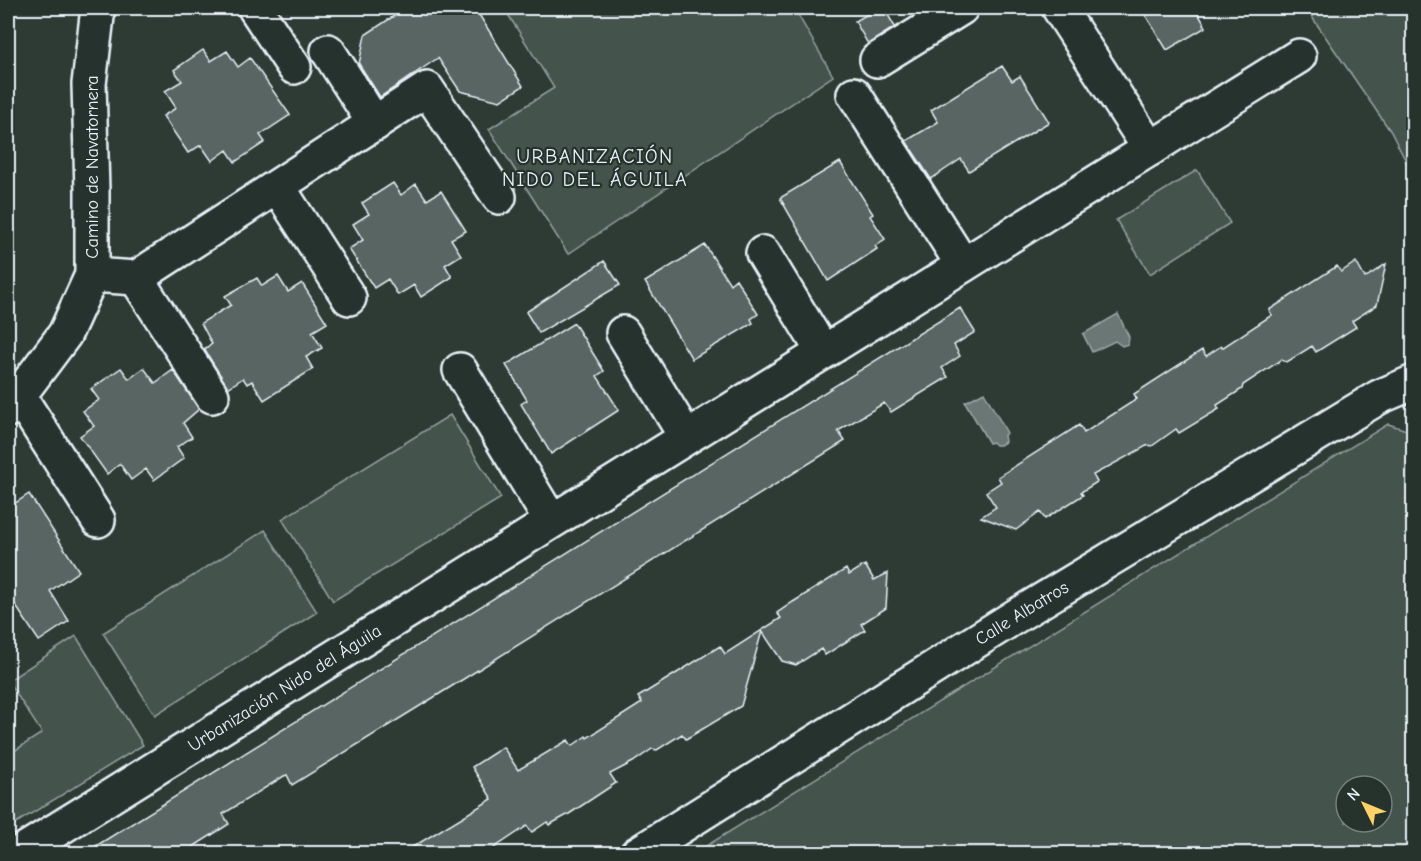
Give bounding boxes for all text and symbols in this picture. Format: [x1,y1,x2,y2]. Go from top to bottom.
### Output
street label: Camino de Navatornera [82,75,103,259]
district label: URBANIZACIÓN NIDO DEL ÁGUILA [502,144,688,191]
street label: Calle Albatros [971,577,1072,650]
street label: Urbanización Nido del Águila [184,620,385,756]
north arrow [1334,774,1394,834]
text: N [1344,784,1364,804]

